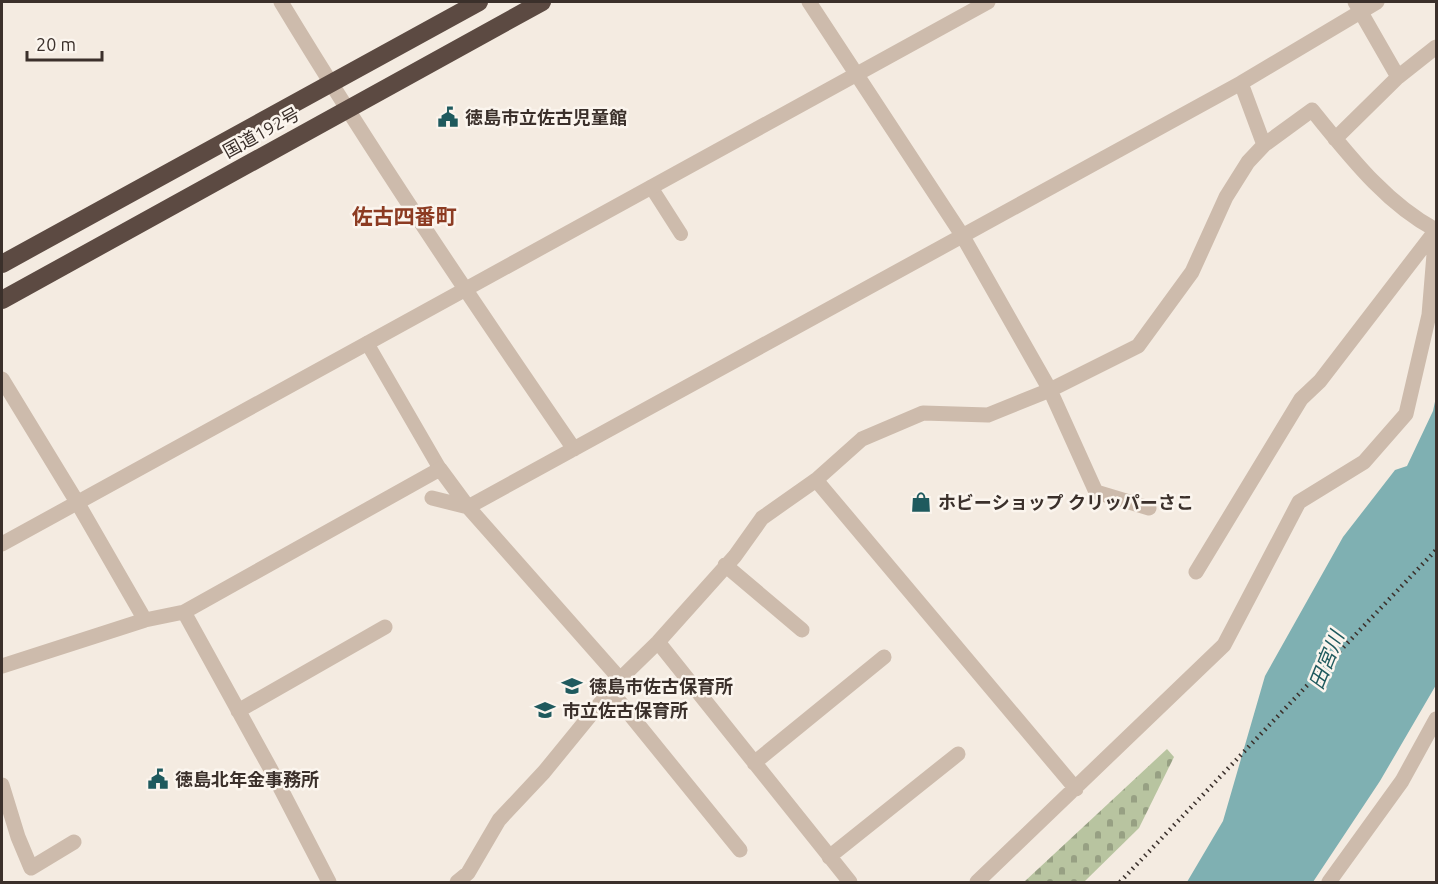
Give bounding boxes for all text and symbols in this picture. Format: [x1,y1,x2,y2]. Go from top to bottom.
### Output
scale bar [27,24,102,62]
text: 20 m [36,34,76,54]
street label: 国道192号 [219,103,303,161]
public building icon: 徳島市立佐古児童館 [436,105,460,129]
place label: 徳島市立佐古児童館 [465,107,627,127]
district label: 佐古四番町 [352,204,457,228]
shop icon: ホビーショップ クリッパーさこ [909,490,933,514]
place label: ホビーショップ クリッパーさこ [938,492,1194,512]
water label: 田宮川 [1304,626,1349,692]
school or university icon: 徳島市佐古保育所 [560,674,584,698]
place label: 徳島市佐古保育所 [589,676,733,696]
school or university icon: 市立佐古保育所 [533,698,557,722]
place label: 市立佐古保育所 [562,700,688,720]
public building icon: 徳島北年金事務所 [146,767,170,791]
place label: 徳島北年金事務所 [175,769,319,789]

